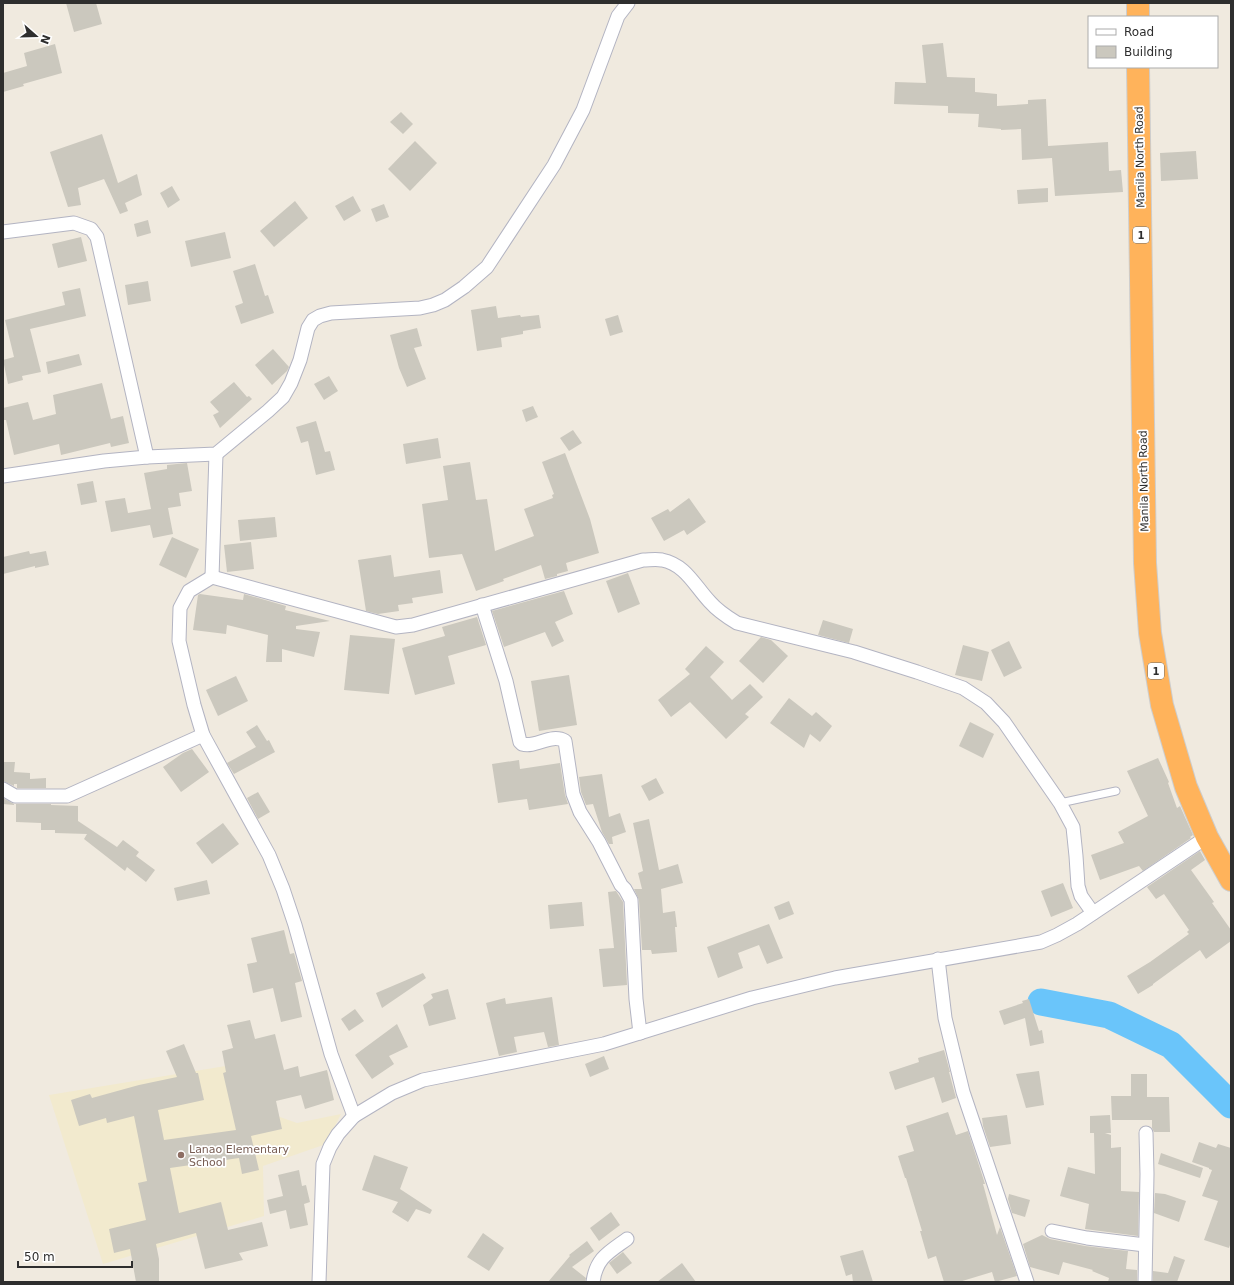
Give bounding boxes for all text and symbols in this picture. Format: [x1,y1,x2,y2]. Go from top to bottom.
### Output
north arrow [16,16,56,56]
legend [1088,16,1218,68]
text: Road [1124,25,1154,39]
text: N [37,33,53,46]
text: Building [1124,45,1173,59]
street label: Manila North Road [1133,106,1147,208]
road number: 1 [1133,227,1149,243]
street label: Manila North Road [1137,430,1151,532]
road number: 1 [1148,663,1164,679]
place label: Lanao Elementary School [189,1143,290,1169]
marker: Lanao Elementary School [176,1150,186,1160]
scale bar [18,1243,132,1269]
text: 50 m [24,1250,55,1264]

